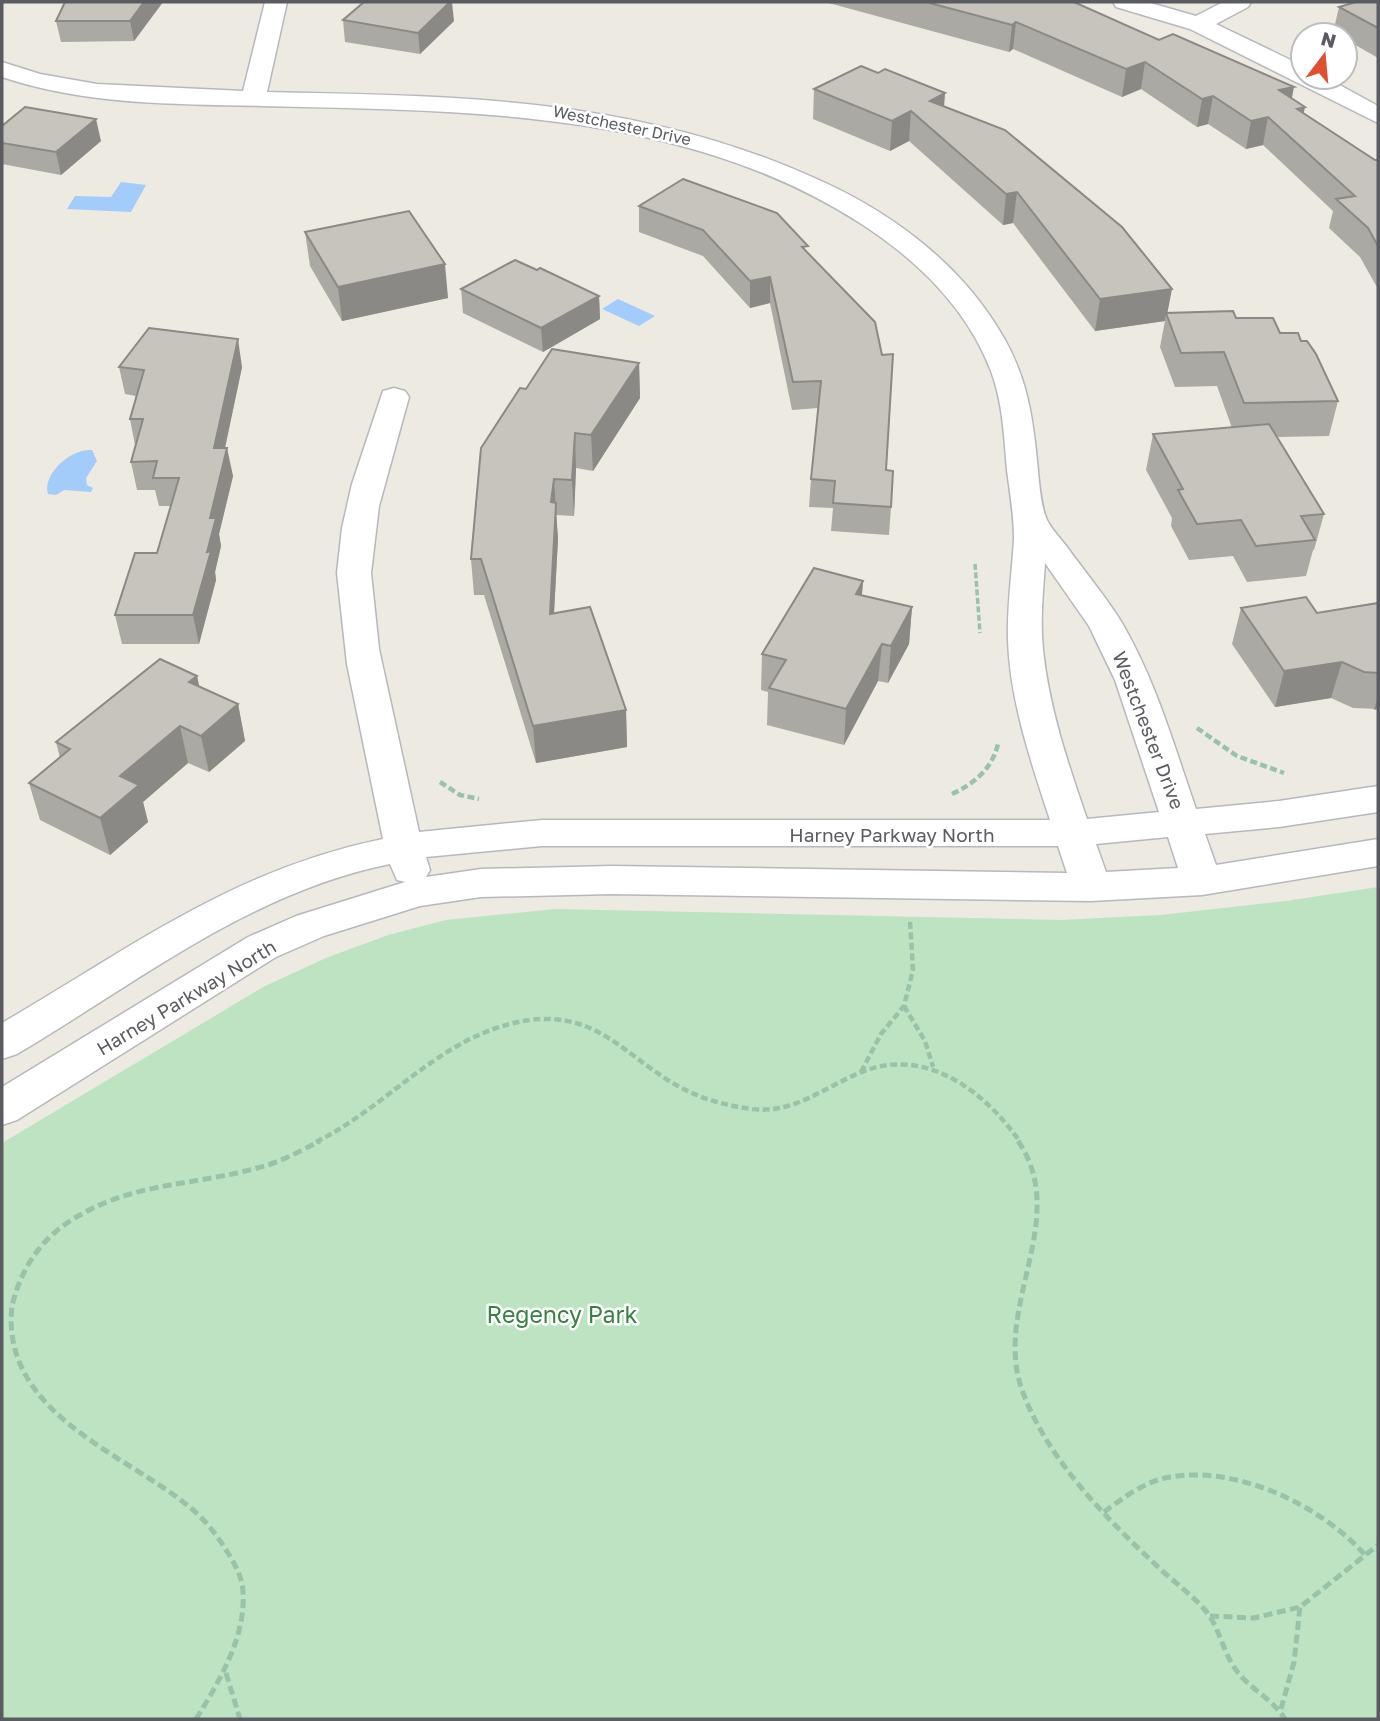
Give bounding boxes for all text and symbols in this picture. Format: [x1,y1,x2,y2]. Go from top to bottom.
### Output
north arrow [1289,21,1359,91]
text: N [1319,26,1339,52]
street label: Westchester Drive [551,101,693,149]
street label: Westchester Drive [1108,648,1190,812]
street label: Harney Parkway North [789,823,995,846]
street label: Harney Parkway North [92,934,280,1060]
park label: Regency Park [487,1300,637,1328]

